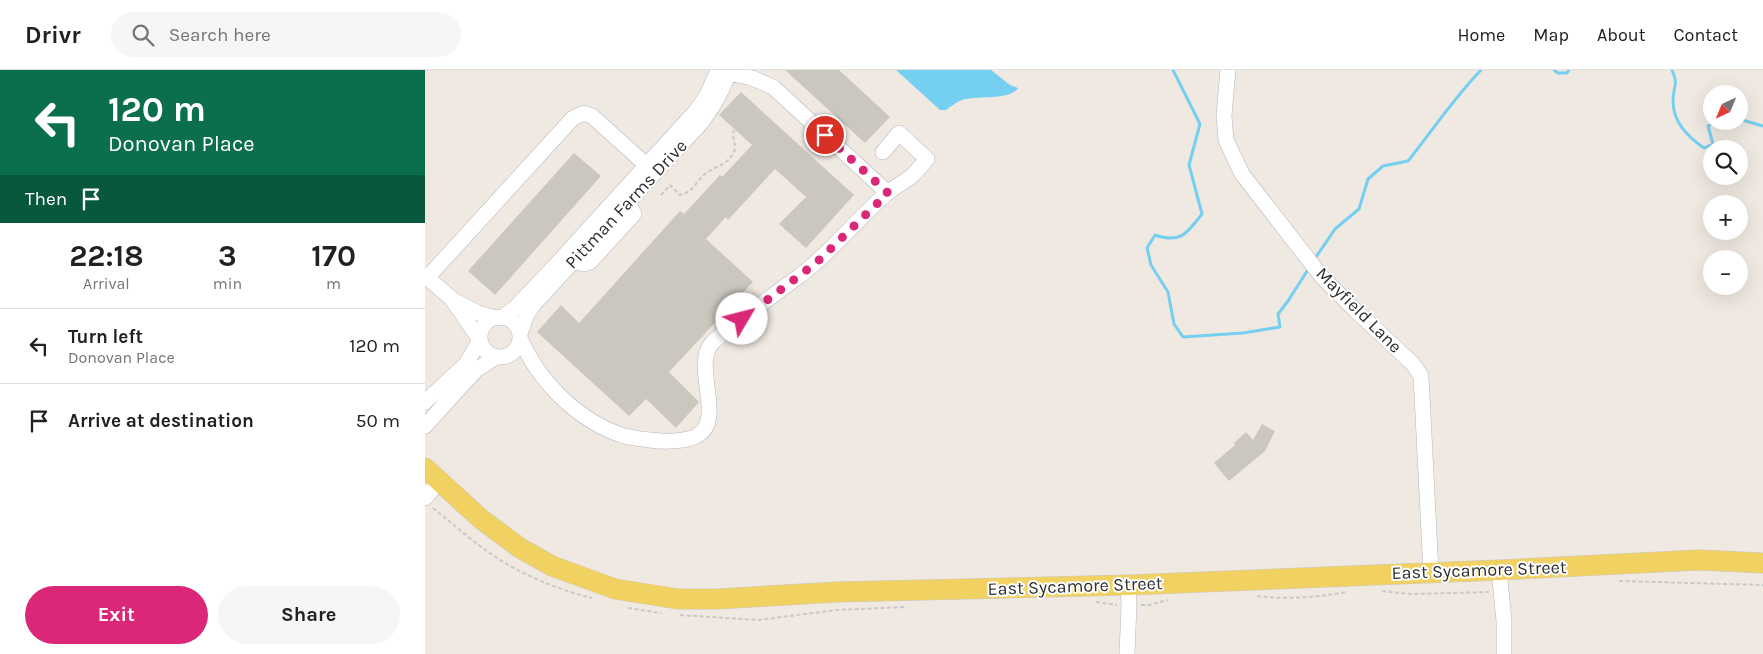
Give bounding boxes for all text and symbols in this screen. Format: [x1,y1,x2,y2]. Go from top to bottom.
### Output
search box [111,12,461,57]
text: Drivr [25,21,81,49]
icon: search [129,21,157,49]
text: Search here [169,24,271,46]
text: Home [1457,24,1505,46]
text: Map [1533,24,1569,46]
text: About [1597,24,1646,46]
text: Contact [1674,24,1738,46]
north arrow [1703,85,1747,130]
map controls [1703,85,1748,295]
text: 120 m [108,89,206,130]
icon: left [25,90,90,155]
pin [804,114,846,156]
icon: arrive [811,121,839,149]
text: Donovan Place [108,131,255,157]
street label: Pittman Farms Drive [560,135,692,273]
button: search [1703,140,1748,185]
icon: arrive [77,185,105,213]
text: Then [25,188,67,210]
button: + [1703,195,1748,240]
text: 22:18 [69,238,144,274]
text: 3 [218,238,237,274]
text: 170 [311,238,356,274]
button: − [1703,250,1748,295]
street label: Mayfield Lane [1311,262,1407,358]
text: Arrival [83,274,130,293]
text: min [213,274,242,293]
text: m [326,274,341,293]
position arrow [715,292,767,344]
text: Turn left [68,326,143,348]
icon: left [25,332,53,360]
text: 120 m [349,335,400,357]
text: Donovan Place [68,348,175,367]
icon: arrive [25,407,53,435]
text: Arrive at destination [68,410,254,432]
text: 50 m [356,410,400,432]
street label: East Sycamore Street [1391,556,1567,584]
street label: East Sycamore Street [987,572,1163,600]
button: Exit [25,586,208,644]
button: Share [218,586,400,644]

